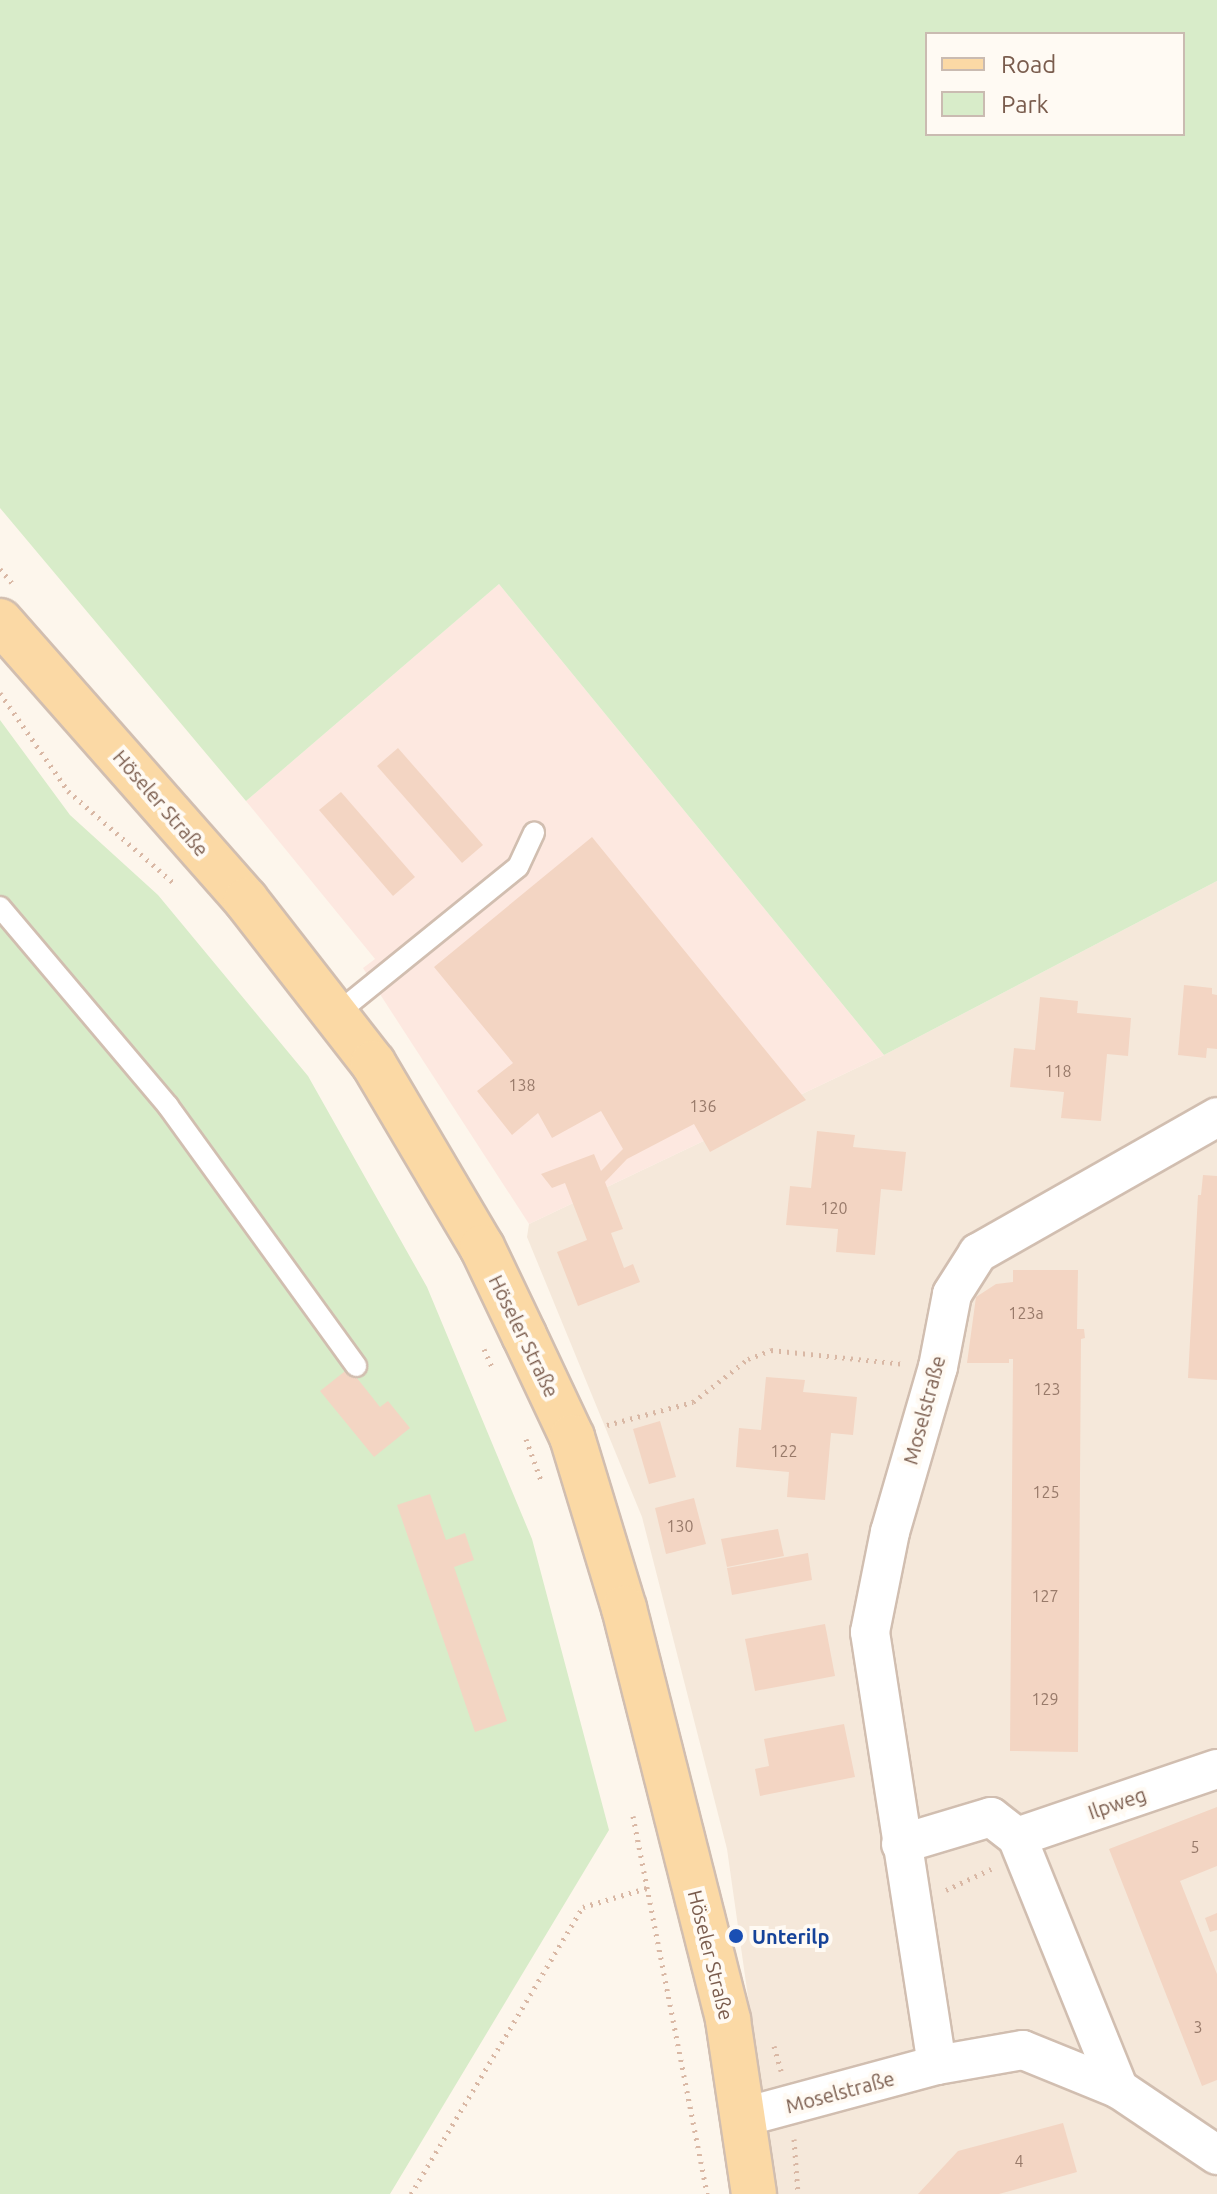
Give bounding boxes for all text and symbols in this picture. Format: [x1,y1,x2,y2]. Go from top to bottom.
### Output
legend [925,32,1185,136]
text: Road [1001,51,1056,78]
text: Park [1001,91,1049,118]
street label: Höseler Straße [108,745,214,861]
house number: 118 [1044,1061,1072,1081]
house number: 138 [508,1075,536,1095]
house number: 136 [689,1096,717,1116]
house number: 120 [820,1198,848,1218]
street label: Höseler Straße [484,1271,564,1401]
house number: 123a [1008,1303,1044,1323]
street label: Moselstraße [898,1353,950,1467]
house number: 123 [1033,1379,1061,1399]
house number: 122 [770,1441,798,1461]
house number: 125 [1032,1482,1060,1502]
house number: 130 [666,1516,694,1536]
house number: 127 [1031,1586,1059,1606]
house number: 129 [1031,1689,1059,1709]
street label: Ilpweg [1085,1782,1149,1824]
house number: 5 [1190,1837,1200,1857]
street label: Höseler Straße [683,1888,739,2022]
place label: Unterilp [752,1924,829,1948]
marker: Unterilp [727,1927,745,1945]
house number: 3 [1193,2017,1203,2037]
street label: Moselstraße [783,2066,897,2118]
house number: 4 [1014,2151,1024,2171]

